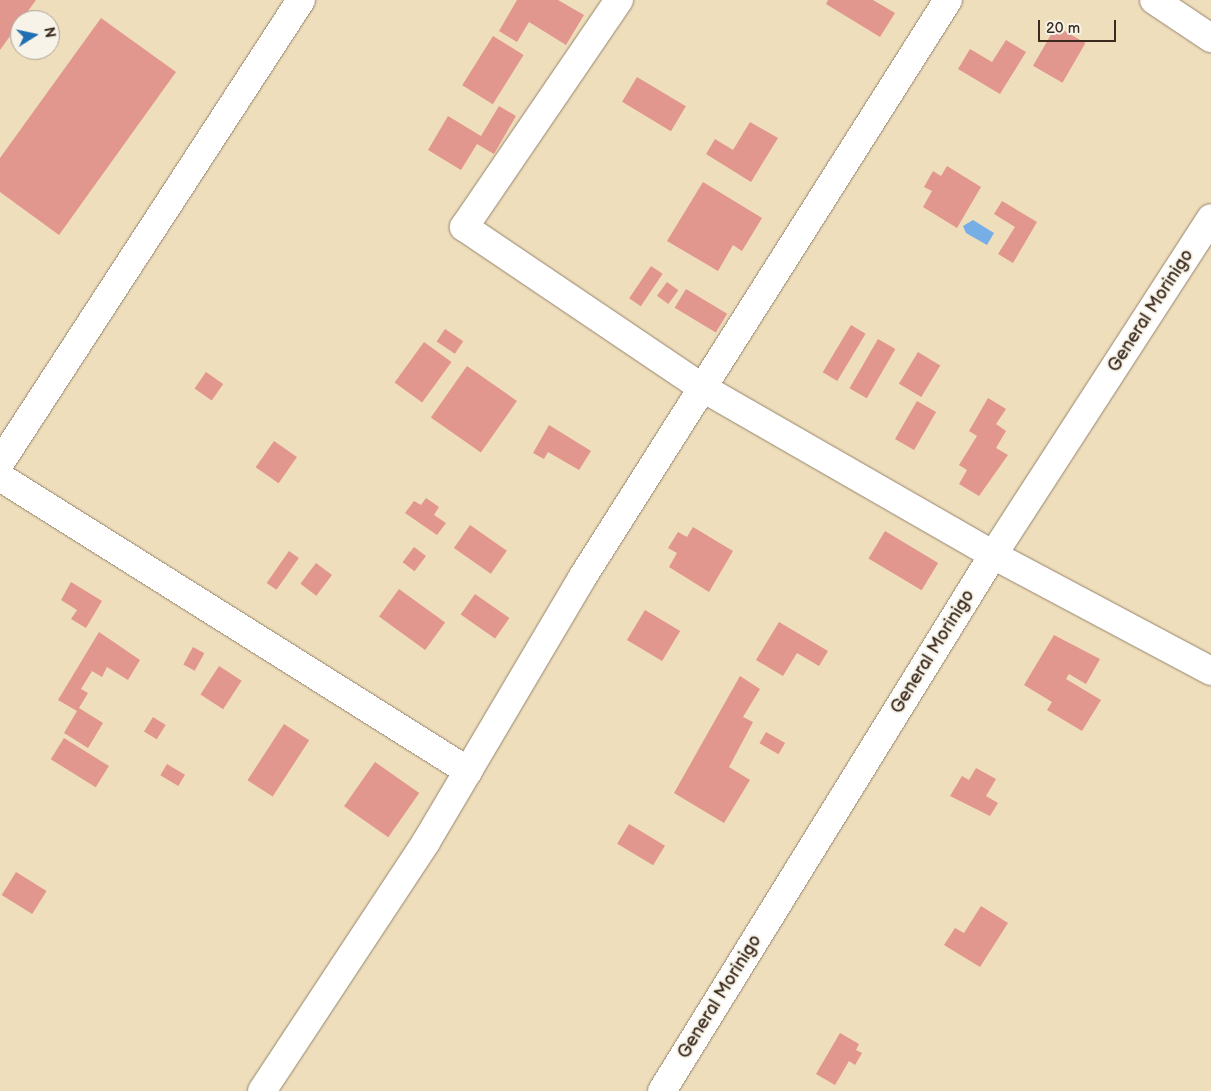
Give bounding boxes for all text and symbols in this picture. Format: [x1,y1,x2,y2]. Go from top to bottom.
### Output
north arrow [10,10,60,60]
scale bar [1041,10,1118,42]
text: 20 m [1046,19,1080,38]
text: N [40,26,59,39]
street label: General Morinigo [1103,246,1199,376]
street label: General Morinigo [886,586,980,718]
street label: General Morinigo [673,931,767,1063]

